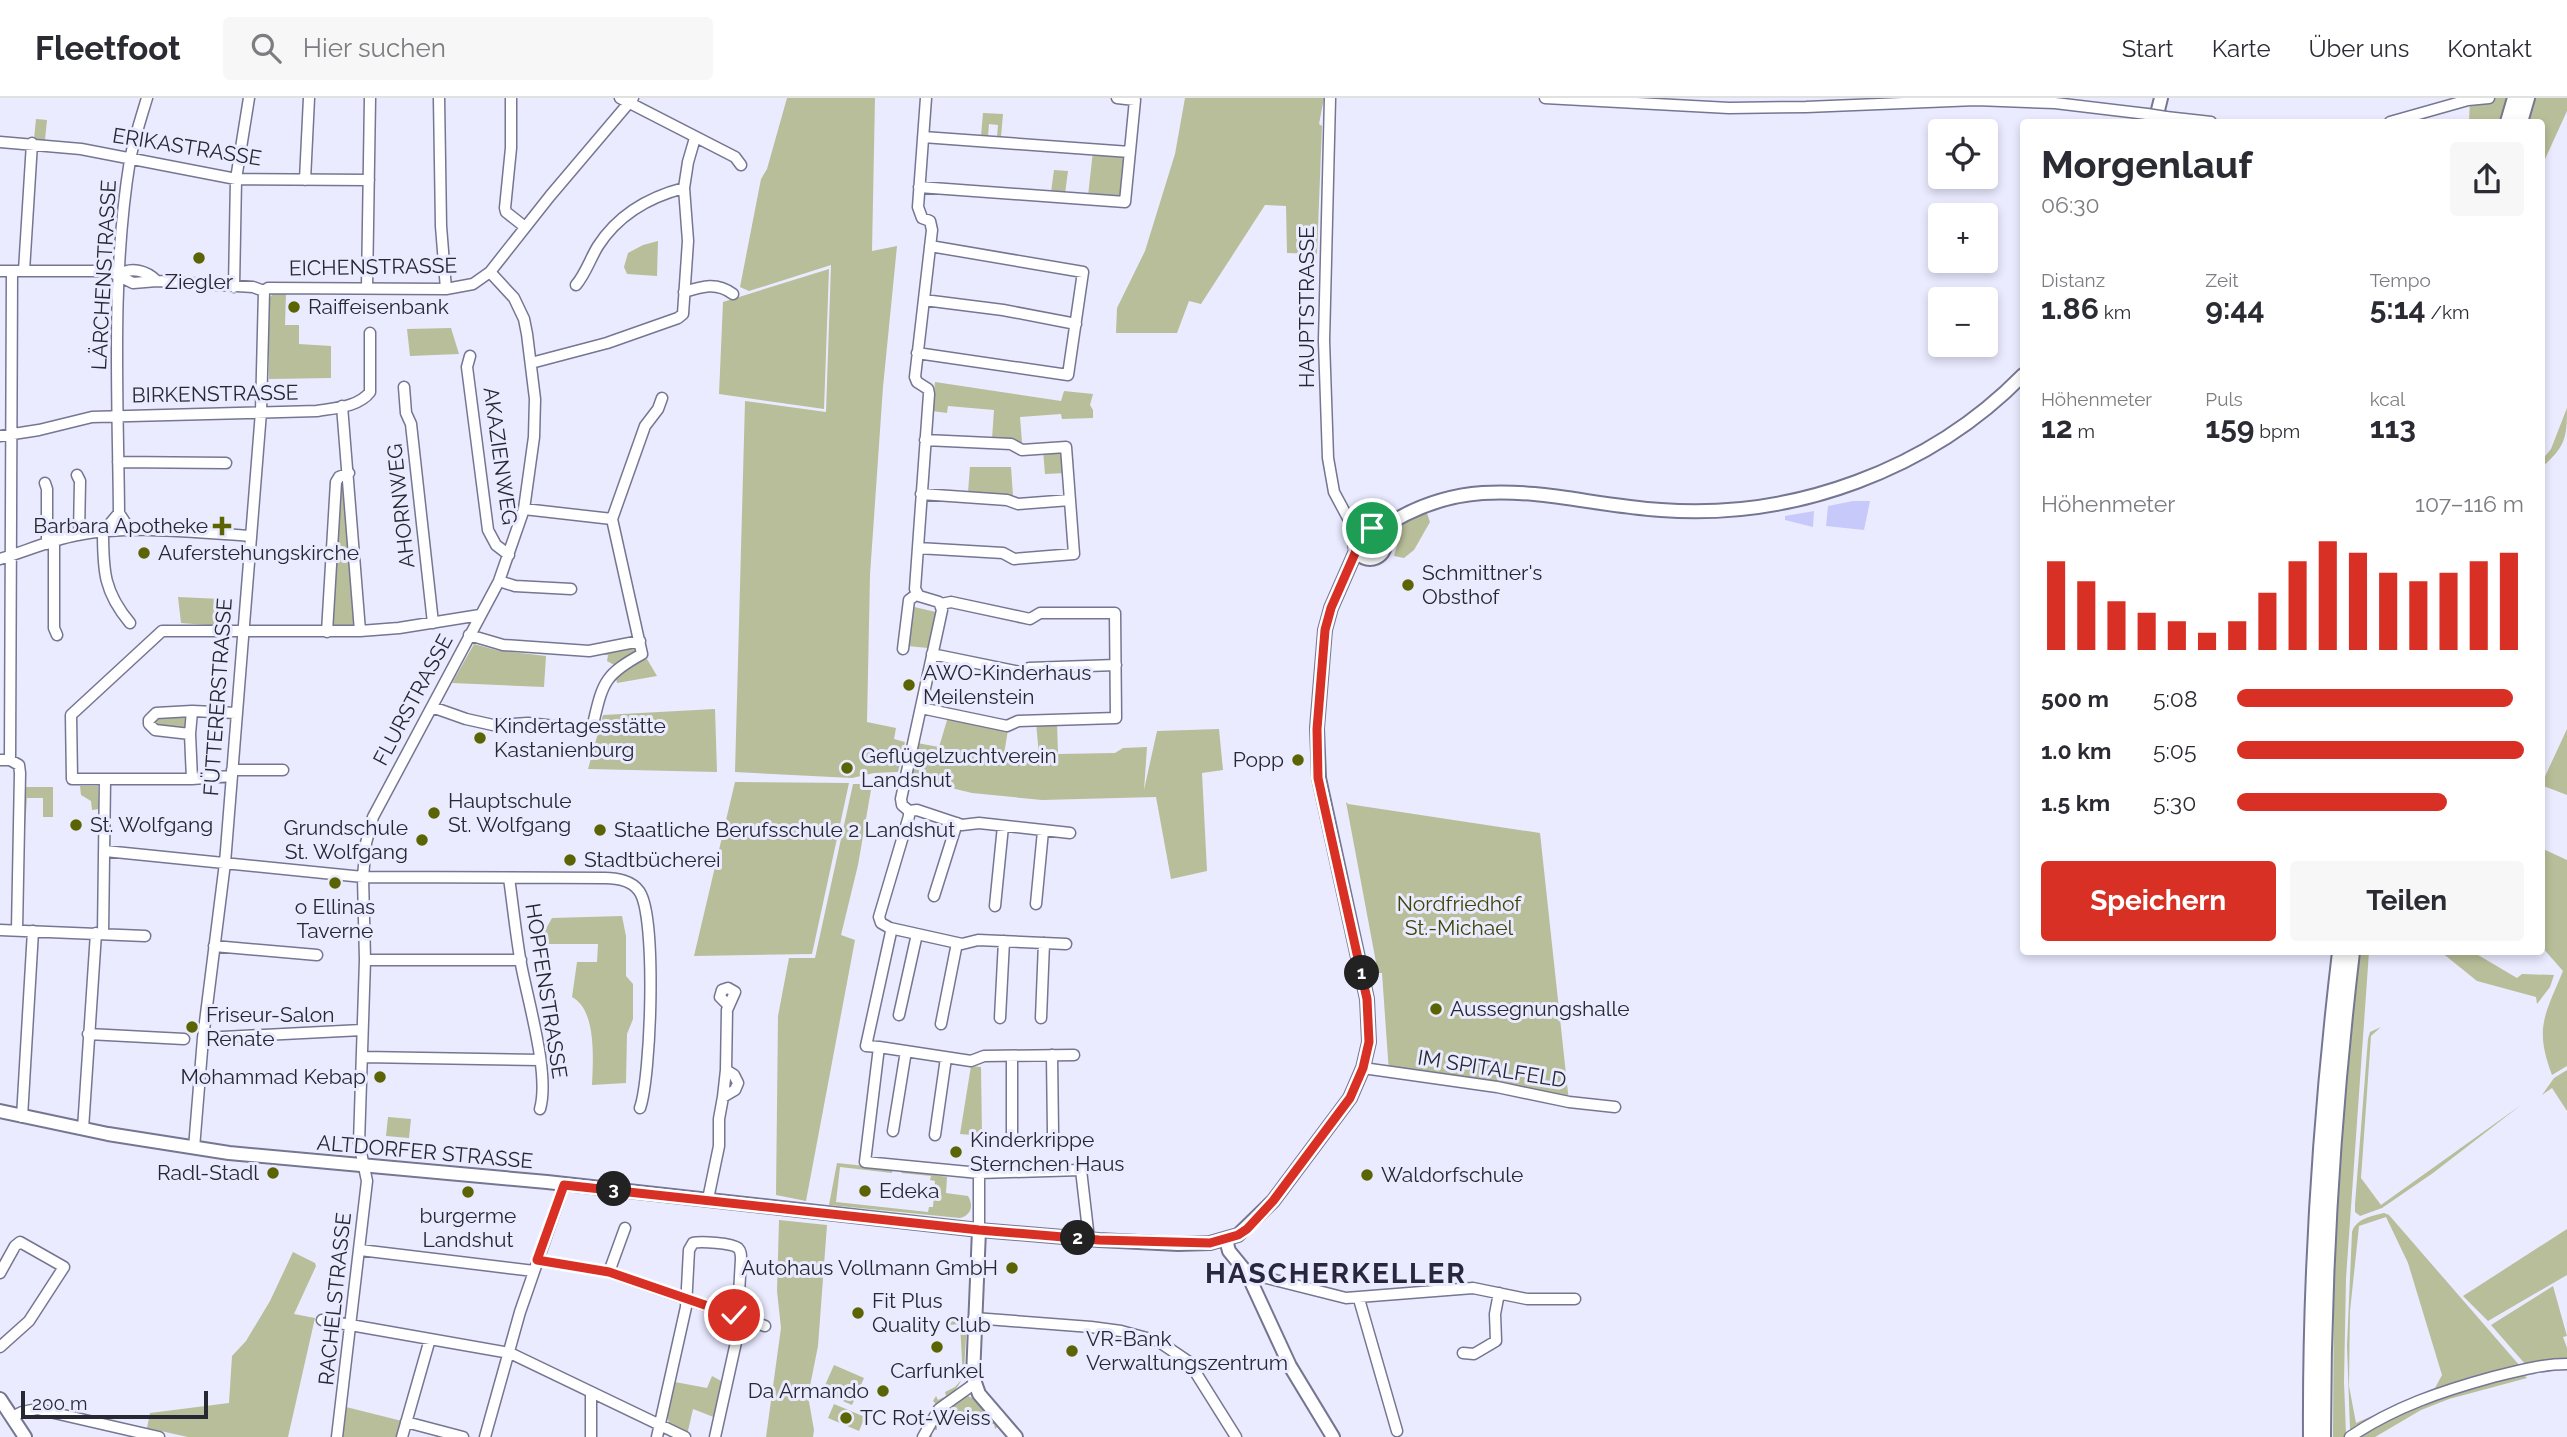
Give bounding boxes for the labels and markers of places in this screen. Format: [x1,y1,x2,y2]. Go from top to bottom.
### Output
marker: Ziegler [191,250,207,266]
place label: Ziegler [165,269,234,294]
place label: Raiffeisenbank [308,294,449,319]
marker: Raiffeisenbank [286,299,302,315]
pin [1342,498,1402,558]
place label: Barbara Apotheke [33,513,208,538]
marker: Barbara Apotheke [214,518,230,534]
place label: Auferstehungskirche [158,540,359,565]
marker: Auferstehungskirche [136,545,152,561]
place label: Schmittner's Obsthof [1422,560,1543,609]
marker: Schmittner's Obsthof [1400,577,1416,593]
place label: AWO-Kinderhaus Meilenstein [923,660,1091,709]
marker: AWO-Kinderhaus Meilenstein [901,677,917,693]
place label: Kindertagesstätte Kastanienburg [494,713,666,762]
marker: Kindertagesstätte Kastanienburg [472,730,488,746]
place label: Geflügelzuchtverein Landshut [861,743,1057,792]
place label: Popp [1233,747,1284,772]
marker: Popp [1290,752,1306,768]
marker: Geflügelzuchtverein Landshut [839,760,855,776]
place label: Hauptschule St. Wolfgang [448,788,572,837]
marker: Hauptschule St. Wolfgang [426,805,442,821]
place label: St. Wolfgang [90,812,213,837]
place label: Grundschule St. Wolfgang [283,815,408,864]
marker: St. Wolfgang [68,817,84,833]
place label: Staatliche Berufsschule 2 Landshut [614,817,955,842]
marker: Staatliche Berufsschule 2 Landshut [592,822,608,838]
marker: Grundschule St. Wolfgang [414,832,430,848]
place label: Stadtbücherei [584,847,721,872]
marker: Stadtbücherei [562,852,578,868]
marker: o Ellinas Taverne [327,875,343,891]
place label: o Ellinas Taverne [295,894,375,943]
pin: 1 [1344,956,1380,990]
place label: Aussegnungshalle [1450,996,1630,1021]
marker: Aussegnungshalle [1428,1001,1444,1017]
place label: Friseur-Salon Renate [206,1002,335,1051]
marker: Friseur-Salon Renate [184,1019,200,1035]
place label: Mohammad Kebap [181,1064,366,1089]
marker: Mohammad Kebap [372,1069,388,1085]
place label: Kinderkrippe Sternchen Haus [970,1127,1125,1176]
marker: Kinderkrippe Sternchen Haus [948,1144,964,1160]
place label: Radl-Stadl [157,1160,259,1185]
place label: Waldorfschule [1381,1162,1523,1187]
marker: Radl-Stadl [265,1165,281,1181]
marker: Waldorfschule [1359,1167,1375,1183]
pin: 3 [596,1172,632,1206]
place label: Edeka [879,1178,939,1203]
marker: Edeka [857,1183,873,1199]
marker: burgerme Landshut [460,1184,476,1200]
place label: burgerme Landshut [420,1203,516,1252]
pin: 2 [1060,1220,1096,1256]
place label: Autohaus Vollmann GmbH [741,1255,998,1280]
marker: Autohaus Vollmann GmbH [1004,1260,1020,1276]
pin [704,1285,764,1345]
place label: Fit Plus Quality Club [872,1288,991,1337]
marker: Fit Plus Quality Club [850,1305,866,1321]
place label: VR-Bank Verwaltungszentrum [1086,1326,1288,1375]
marker: Carfunkel [929,1339,945,1355]
marker: VR-Bank Verwaltungszentrum [1064,1343,1080,1359]
place label: Carfunkel [890,1358,984,1383]
place label: Da Armando [748,1378,869,1403]
marker: Da Armando [875,1383,891,1399]
place label: TC Rot-Weiss [860,1405,991,1430]
marker: TC Rot-Weiss [838,1410,854,1426]

